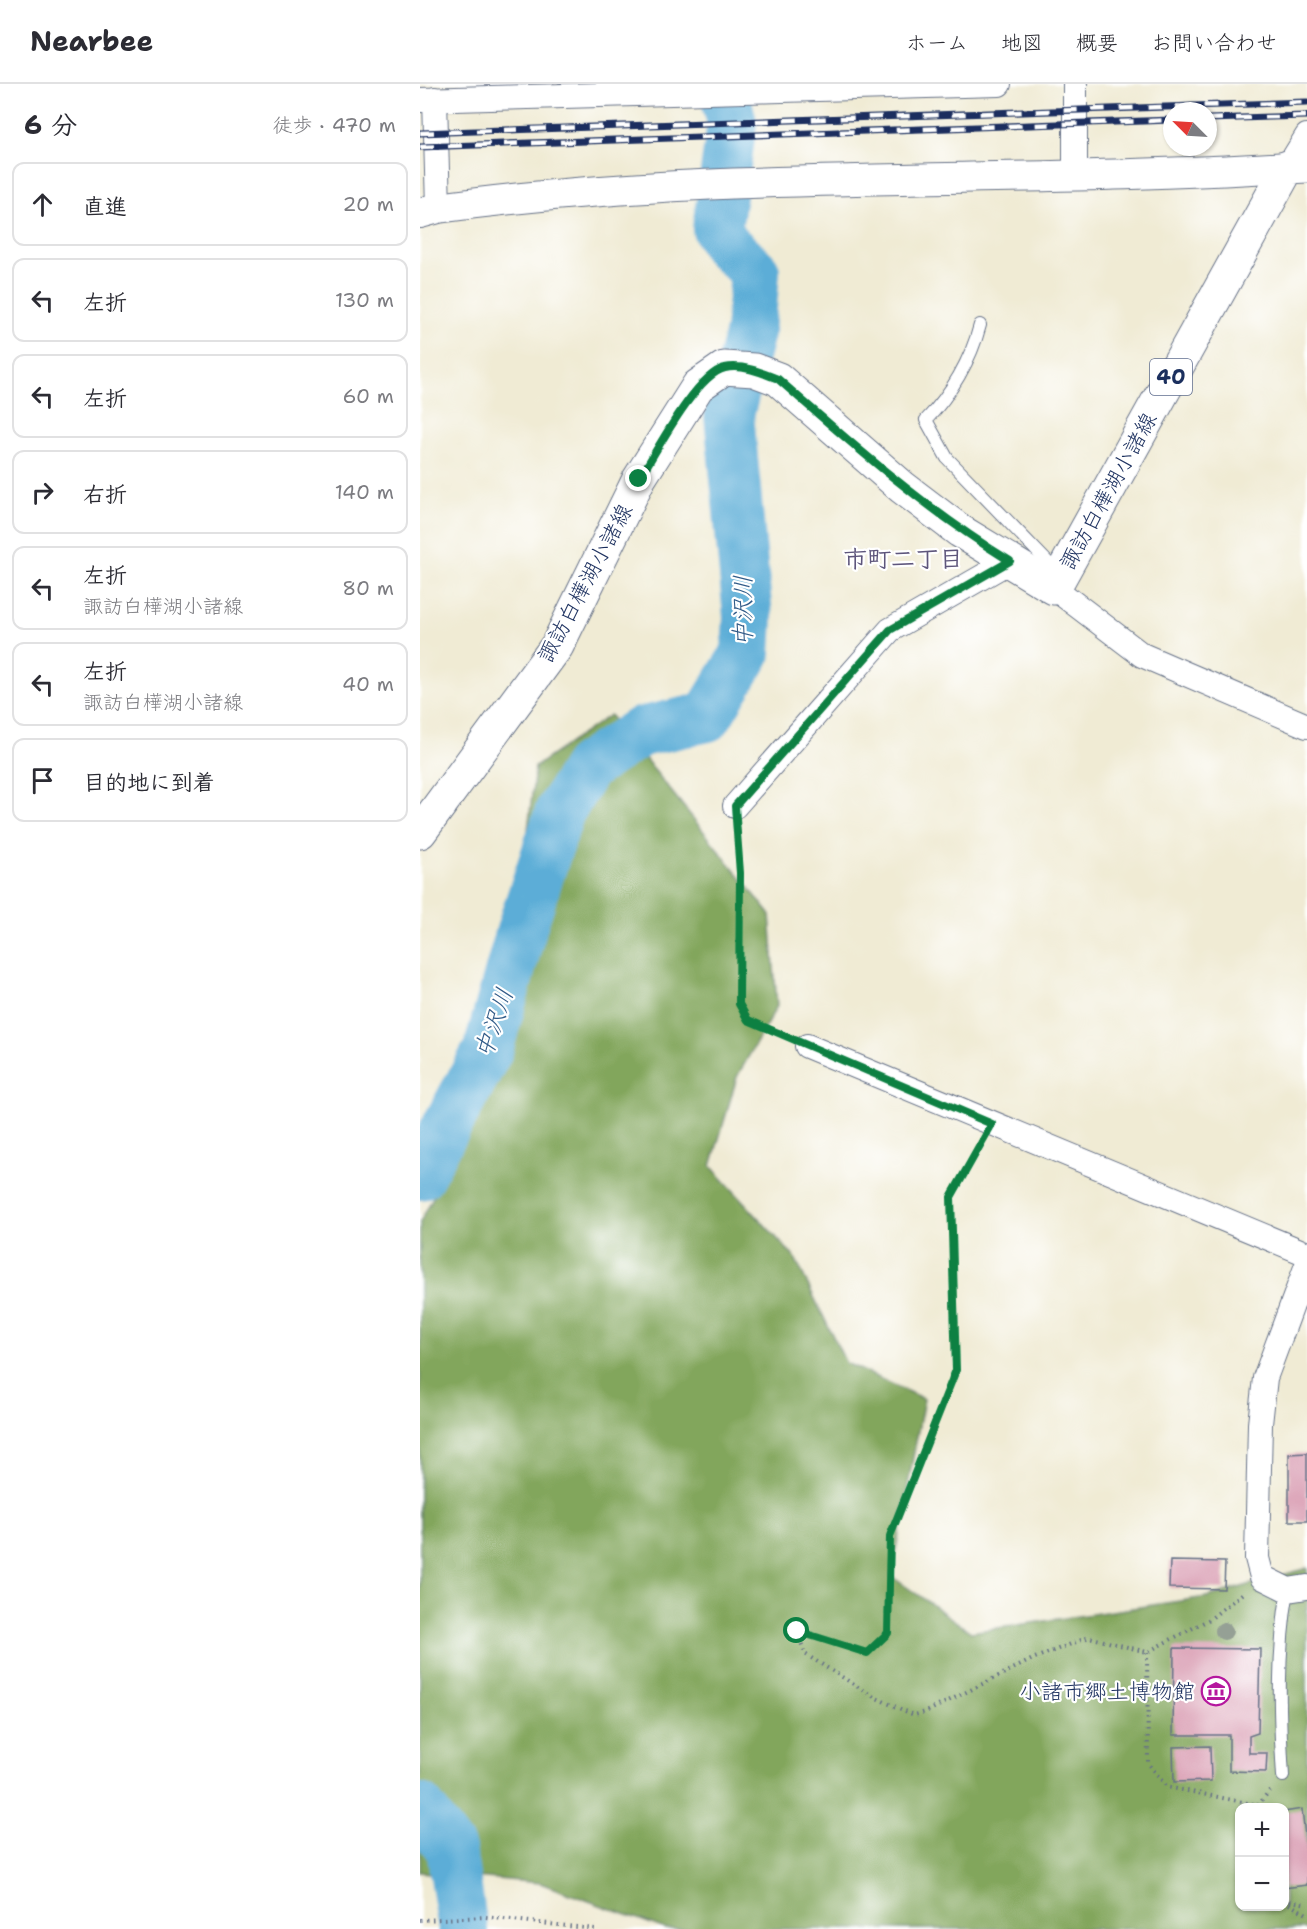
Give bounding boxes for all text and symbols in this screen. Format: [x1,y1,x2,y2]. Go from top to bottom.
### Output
text: Nearbee [30,22,153,60]
text: ホーム [906,29,968,57]
text: 地図 [1001,29,1043,57]
text: 概要 [1076,29,1118,57]
text: お問い合わせ [1151,29,1277,57]
north arrow [1163,102,1217,156]
text: 6 分 [24,107,77,142]
text: 徒歩 · 470 m [273,112,396,138]
icon: ahead [26,188,59,221]
text: 20 m [343,191,394,217]
text: 直進 [83,192,127,221]
icon: left [26,284,59,317]
text: 130 m [335,287,394,313]
text: 左折 [83,288,127,317]
road number: 40 [1150,359,1192,395]
icon: left [26,380,59,413]
text: 60 m [342,383,394,409]
text: 左折 [83,384,127,413]
street label: 諏訪白樺湖小諸線 [1053,407,1163,575]
route end [625,465,651,491]
icon: right [26,476,59,509]
text: 140 m [335,479,394,505]
text: 右折 [83,480,127,509]
street label: 諏訪白樺湖小諸線 [531,498,639,668]
district label: 市町二丁目 [843,543,963,575]
text: 左折 [83,561,127,590]
icon: left [26,572,59,605]
text: 80 m [342,575,394,601]
water label: 中沢川 [727,575,759,647]
text: 諏訪白樺湖小諸線 [83,593,243,619]
text: 左折 [83,657,127,686]
icon: left [26,668,59,701]
text: 40 m [342,671,394,697]
text: 諏訪白樺湖小諸線 [83,689,243,715]
icon: arrive [26,764,59,797]
text: 目的地に到着 [83,768,215,797]
water label: 中沢川 [467,984,521,1062]
route start [783,1617,809,1643]
museum icon: 小諸市郷土博物館 [1200,1675,1232,1707]
place label: 小諸市郷土博物館 [1019,1677,1195,1706]
map controls [1235,1803,1289,1911]
button: + [1235,1803,1289,1857]
button: − [1235,1857,1289,1911]

